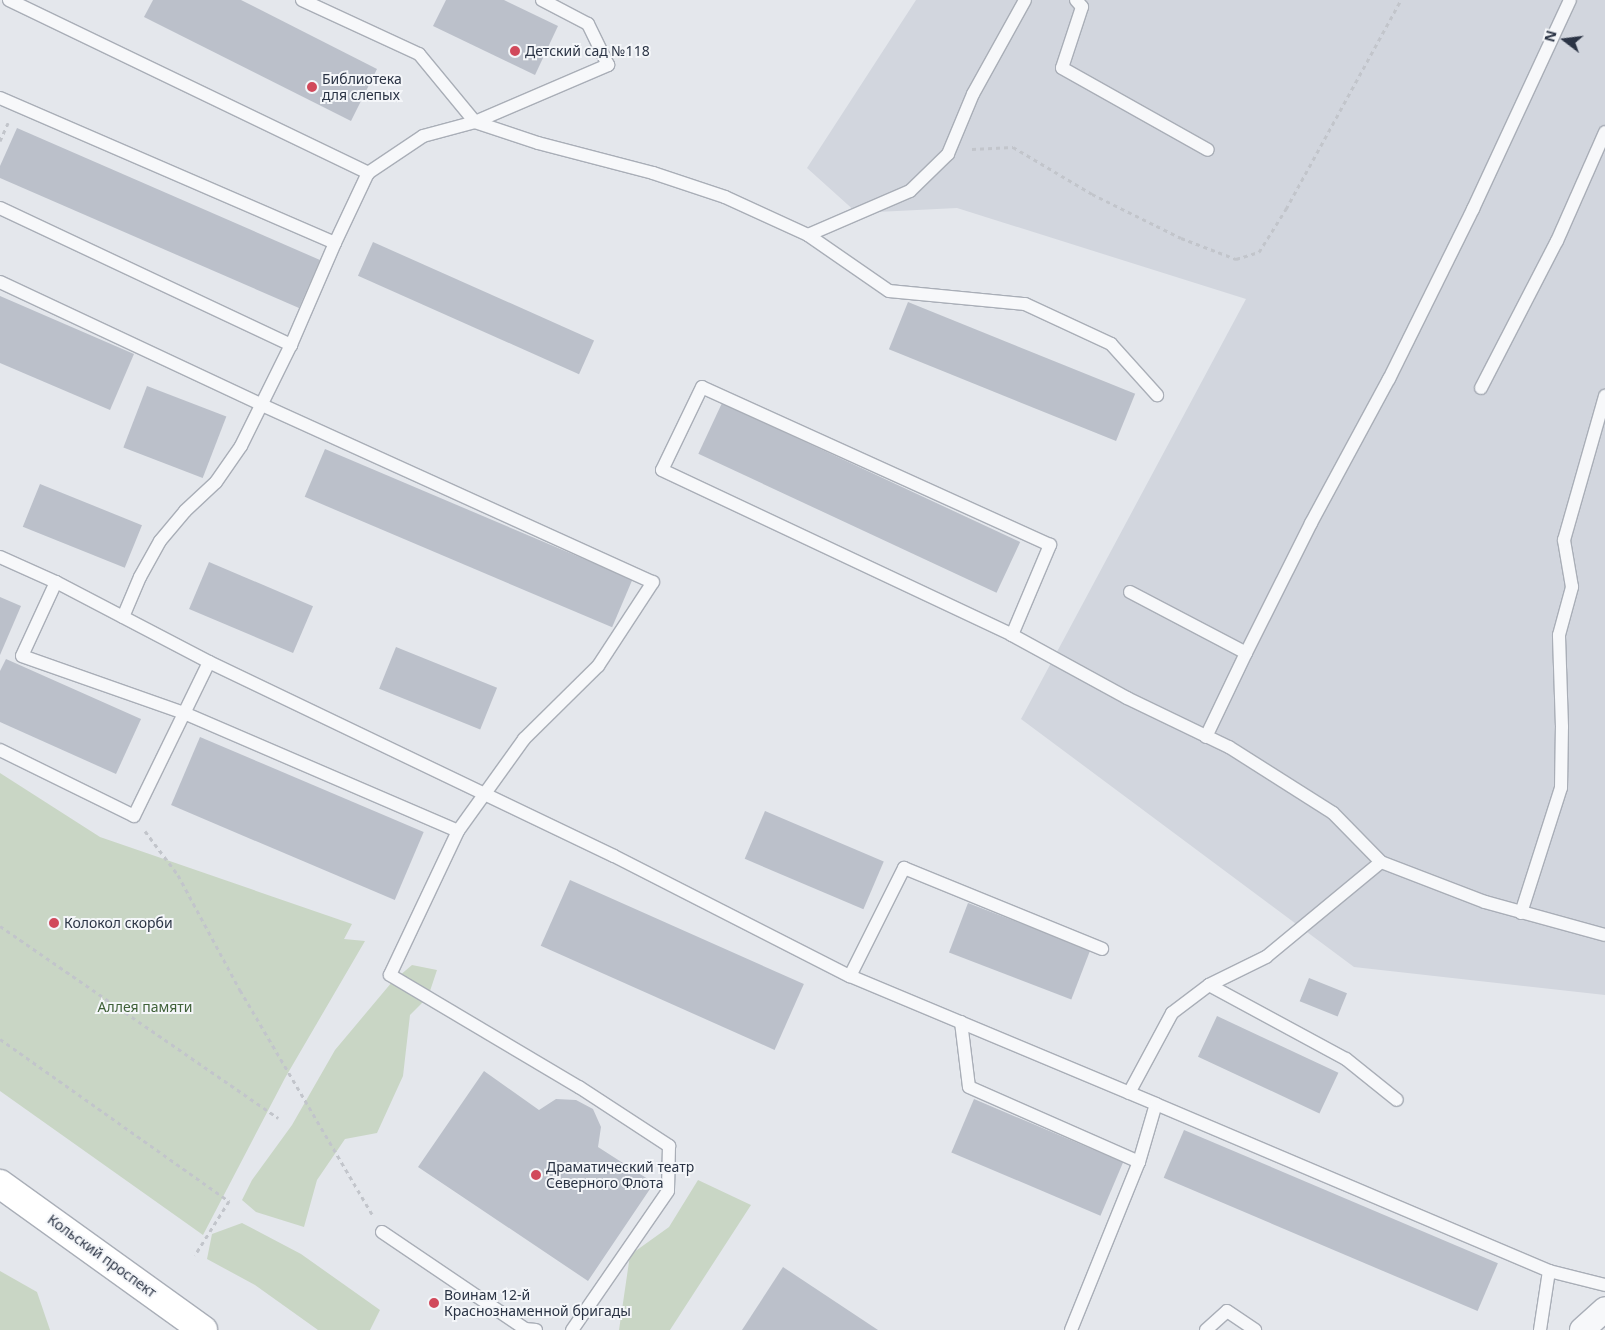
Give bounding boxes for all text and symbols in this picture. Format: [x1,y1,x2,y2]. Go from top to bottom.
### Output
north arrow [1540,15,1590,65]
text: N [1539,28,1561,44]
place label: Детский сад №118 [525,43,650,59]
marker: Детский сад №118 [509,45,521,57]
place label: Библиотека для слепых [322,71,402,104]
marker: Библиотека для слепых [306,81,318,93]
place label: Колокол скорби [64,915,173,931]
marker: Колокол скорби [48,917,60,929]
park label: Аллея памяти [98,999,192,1015]
place label: Драматический театр Северного Флота [546,1159,694,1192]
marker: Драматический театр Северного Флота [530,1169,542,1181]
street label: Кольский проспект [44,1211,160,1301]
place label: Воинам 12-й Краснознаменной бригады [444,1287,631,1320]
marker: Воинам 12-й Краснознаменной бригады [428,1297,440,1309]

